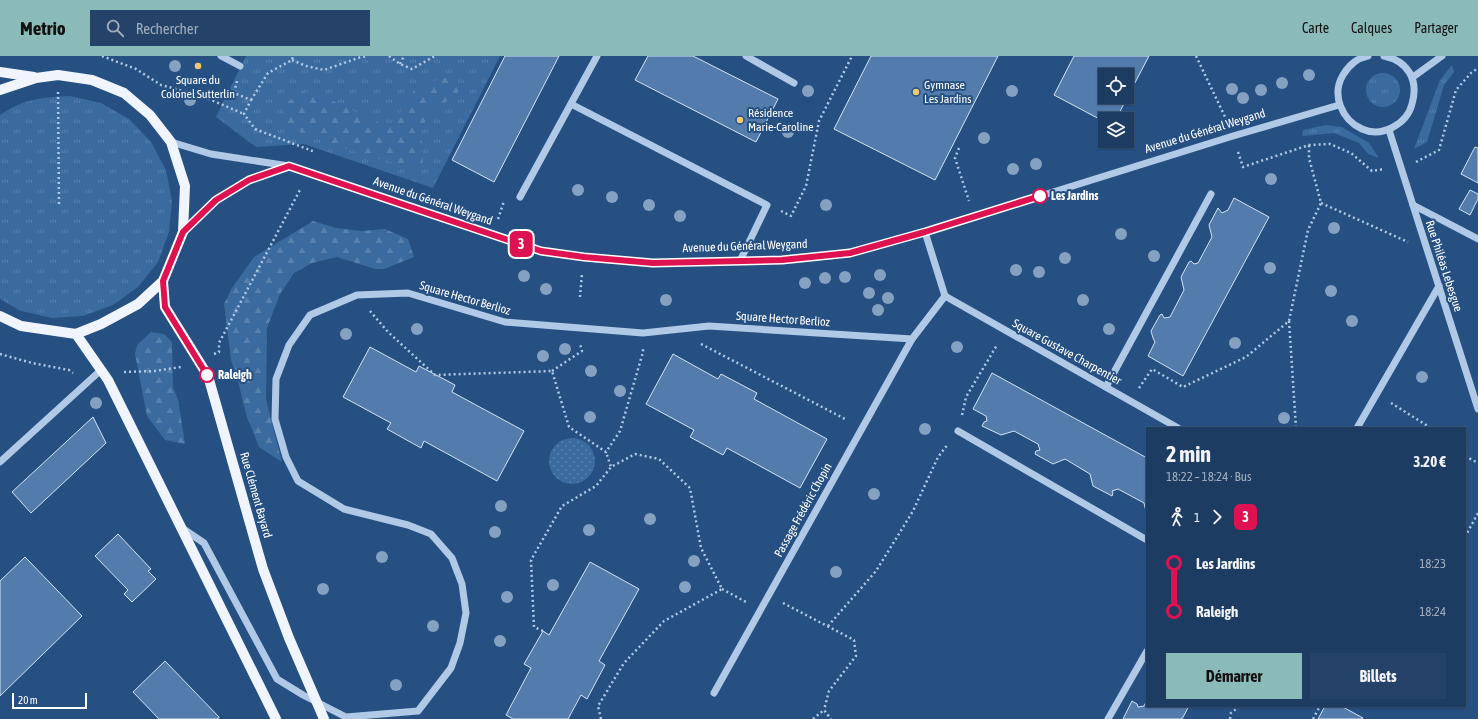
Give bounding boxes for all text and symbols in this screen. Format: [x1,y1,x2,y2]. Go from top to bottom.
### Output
search box [90,10,370,46]
text: Metrio [20,17,66,39]
icon: search [104,17,126,39]
text: Rechercher [136,20,198,37]
text: Carte [1302,20,1329,36]
text: Calques [1351,20,1392,36]
text: Partager [1414,20,1458,36]
marker: Square du Colonel Sutterlin [193,61,203,71]
map controls [1098,68,1134,148]
button: locate [1098,68,1134,104]
place label: Square du Colonel Sutterlin [161,73,235,101]
place label: Gymnase Les Jardins [924,78,971,106]
marker: Gymnase Les Jardins [911,87,921,97]
place label: Résidence Marie-Caroline [748,106,814,134]
street label: Avenue du Général Weygand [1143,106,1267,156]
button: layers [1098,112,1134,148]
marker: Résidence Marie-Caroline [735,115,745,125]
street label: Avenue du Général Weygand [371,174,495,228]
marker: Les Jardins [1032,188,1048,204]
place label: Les Jardins [1051,189,1099,203]
street label: Rue Philéas Lebesgue [1423,219,1465,313]
line badge: 3 [508,231,534,257]
text: 3 [518,236,524,252]
street label: Avenue du Général Weygand [682,237,808,255]
street label: Square Hector Berlioz [418,278,513,318]
street label: Square Hector Berlioz [736,309,831,329]
street label: Square Gustave Charpentier [1010,316,1124,388]
marker: Raleigh [199,367,215,383]
place label: Raleigh [218,368,252,382]
text: 2 min [1166,441,1211,467]
street label: Rue Clément Bayard [237,450,275,540]
text: 3.20 € [1413,453,1446,470]
street label: Passage Frédéric Chopin [771,460,835,560]
text: 18:22 – 18:24 · Bus [1166,469,1252,484]
icon: walk [1166,506,1188,528]
icon: forward [1206,506,1228,528]
text: 3 [1242,509,1249,525]
text: 1 [1194,510,1200,525]
text: Les Jardins [1196,555,1255,572]
text: 18:23 [1419,556,1446,571]
text: Raleigh [1196,603,1238,620]
text: 18:24 [1419,604,1446,619]
button: Démarrer [1166,653,1302,699]
button: Billets [1310,653,1446,699]
scale bar [12,691,87,710]
text: 20 m [18,694,38,706]

